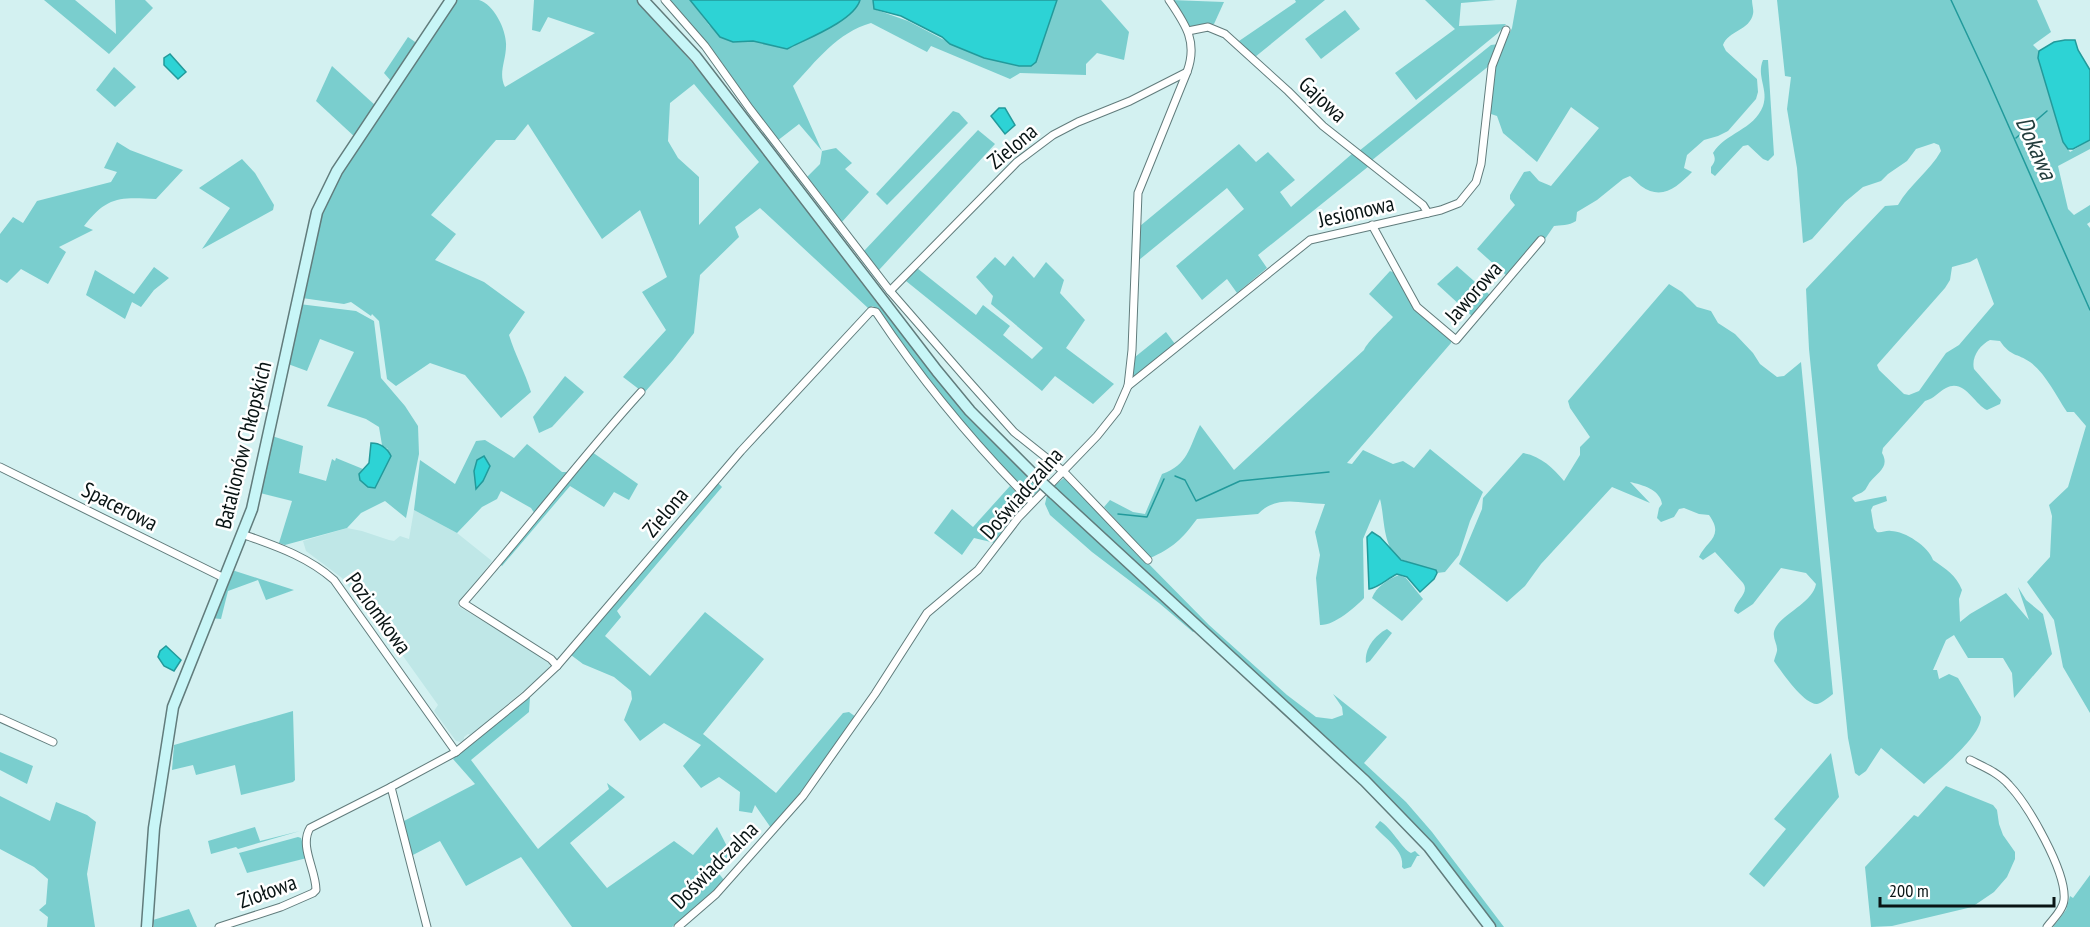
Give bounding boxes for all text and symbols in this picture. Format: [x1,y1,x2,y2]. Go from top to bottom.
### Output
street label: Gajowa [1293,70,1353,128]
water label: Dokawa [2009,112,2065,185]
street label: Zielona [981,117,1043,175]
street label: Jesionowa [1314,189,1397,234]
street label: Jaworowa [1438,255,1508,330]
street label: Batalionów Chłopskich [209,358,277,532]
street label: Doświadczalna [974,441,1068,545]
street label: Spacerowa [77,475,163,537]
street label: Zielona [636,481,694,543]
street label: Poziomkowa [340,567,418,659]
street label: Doświadczalna [664,815,764,915]
street label: Ziołowa [234,868,300,914]
scale bar [1880,870,2054,908]
text: 200 m [1889,879,1929,902]

